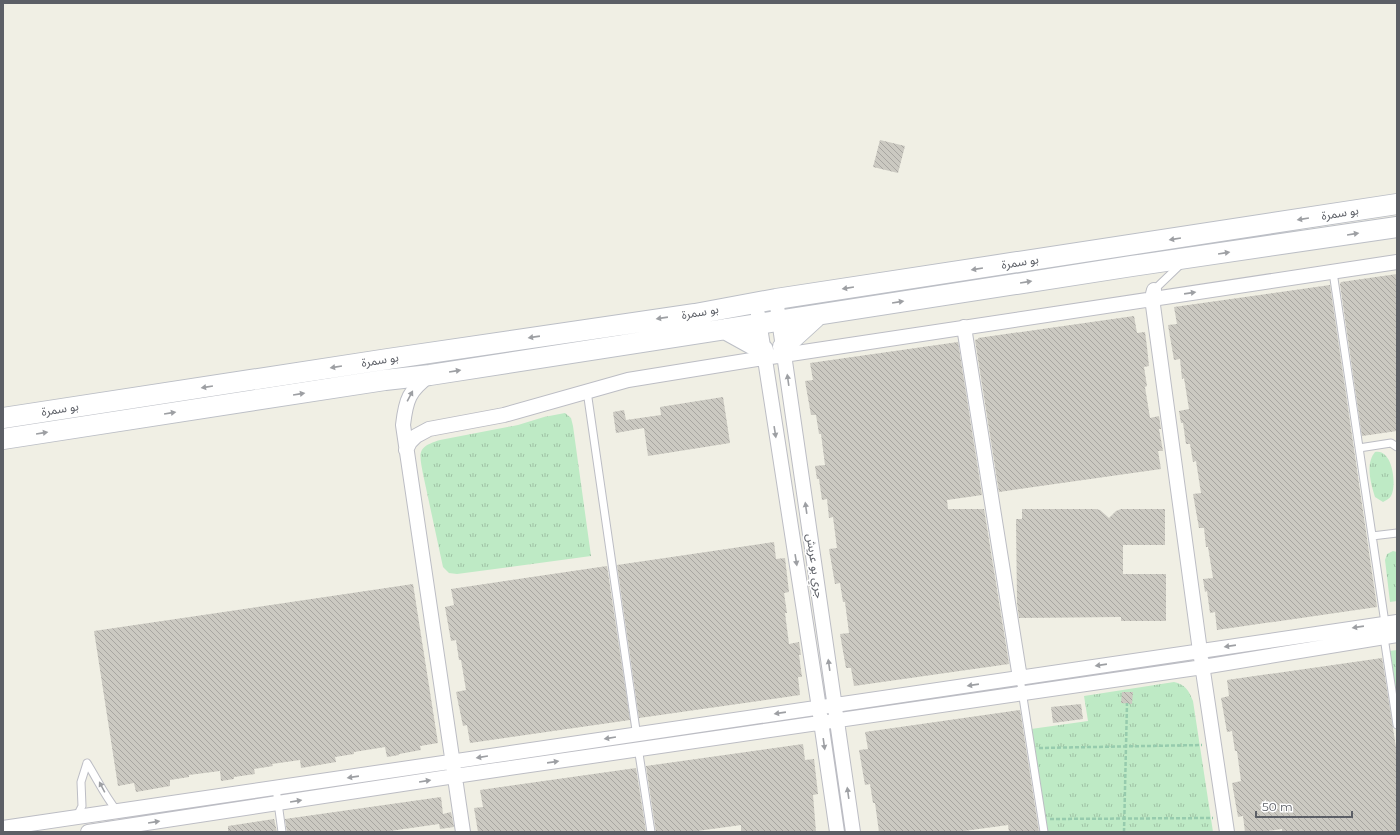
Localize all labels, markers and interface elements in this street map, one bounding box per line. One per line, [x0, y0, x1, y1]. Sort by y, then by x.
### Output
street label: بو سمرة [1320, 202, 1360, 223]
one-way arrow [1297, 216, 1309, 222]
one-way arrow [1346, 231, 1359, 237]
one-way arrow [1169, 236, 1181, 242]
one-way arrow [1218, 250, 1230, 256]
street label: بو سمرة [1000, 251, 1040, 272]
one-way arrow [971, 266, 983, 272]
one-way arrow [1020, 279, 1032, 285]
one-way arrow [842, 285, 855, 291]
one-way arrow [1184, 290, 1196, 296]
one-way arrow [892, 299, 904, 305]
street label: بو سمرة [680, 301, 720, 322]
one-way arrow [656, 315, 668, 321]
one-way arrow [527, 334, 540, 340]
street label: بو سمرة [360, 349, 400, 370]
one-way arrow [330, 364, 342, 370]
one-way arrow [449, 368, 461, 374]
one-way arrow [785, 374, 791, 386]
one-way arrow [201, 384, 213, 390]
one-way arrow [292, 390, 305, 396]
one-way arrow [407, 390, 413, 402]
street label: بو سمرة [40, 398, 80, 419]
one-way arrow [164, 410, 176, 416]
one-way arrow [772, 426, 778, 438]
one-way arrow [35, 430, 48, 436]
one-way arrow [803, 502, 809, 515]
street label: جري بو عريش [801, 533, 827, 600]
one-way arrow [793, 554, 799, 566]
one-way arrow [1352, 624, 1365, 630]
one-way arrow [1224, 643, 1236, 649]
one-way arrow [826, 659, 832, 671]
one-way arrow [1095, 663, 1107, 669]
one-way arrow [967, 682, 979, 688]
one-way arrow [774, 710, 786, 716]
one-way arrow [604, 735, 616, 741]
one-way arrow [821, 738, 827, 750]
one-way arrow [475, 754, 488, 760]
one-way arrow [547, 758, 560, 764]
one-way arrow [347, 774, 359, 780]
one-way arrow [419, 778, 431, 784]
one-way arrow [99, 781, 105, 793]
one-way arrow [845, 787, 851, 799]
scale bar [1256, 793, 1352, 819]
one-way arrow [290, 798, 303, 804]
text: 50 m [1262, 799, 1293, 814]
one-way arrow [148, 819, 160, 825]

